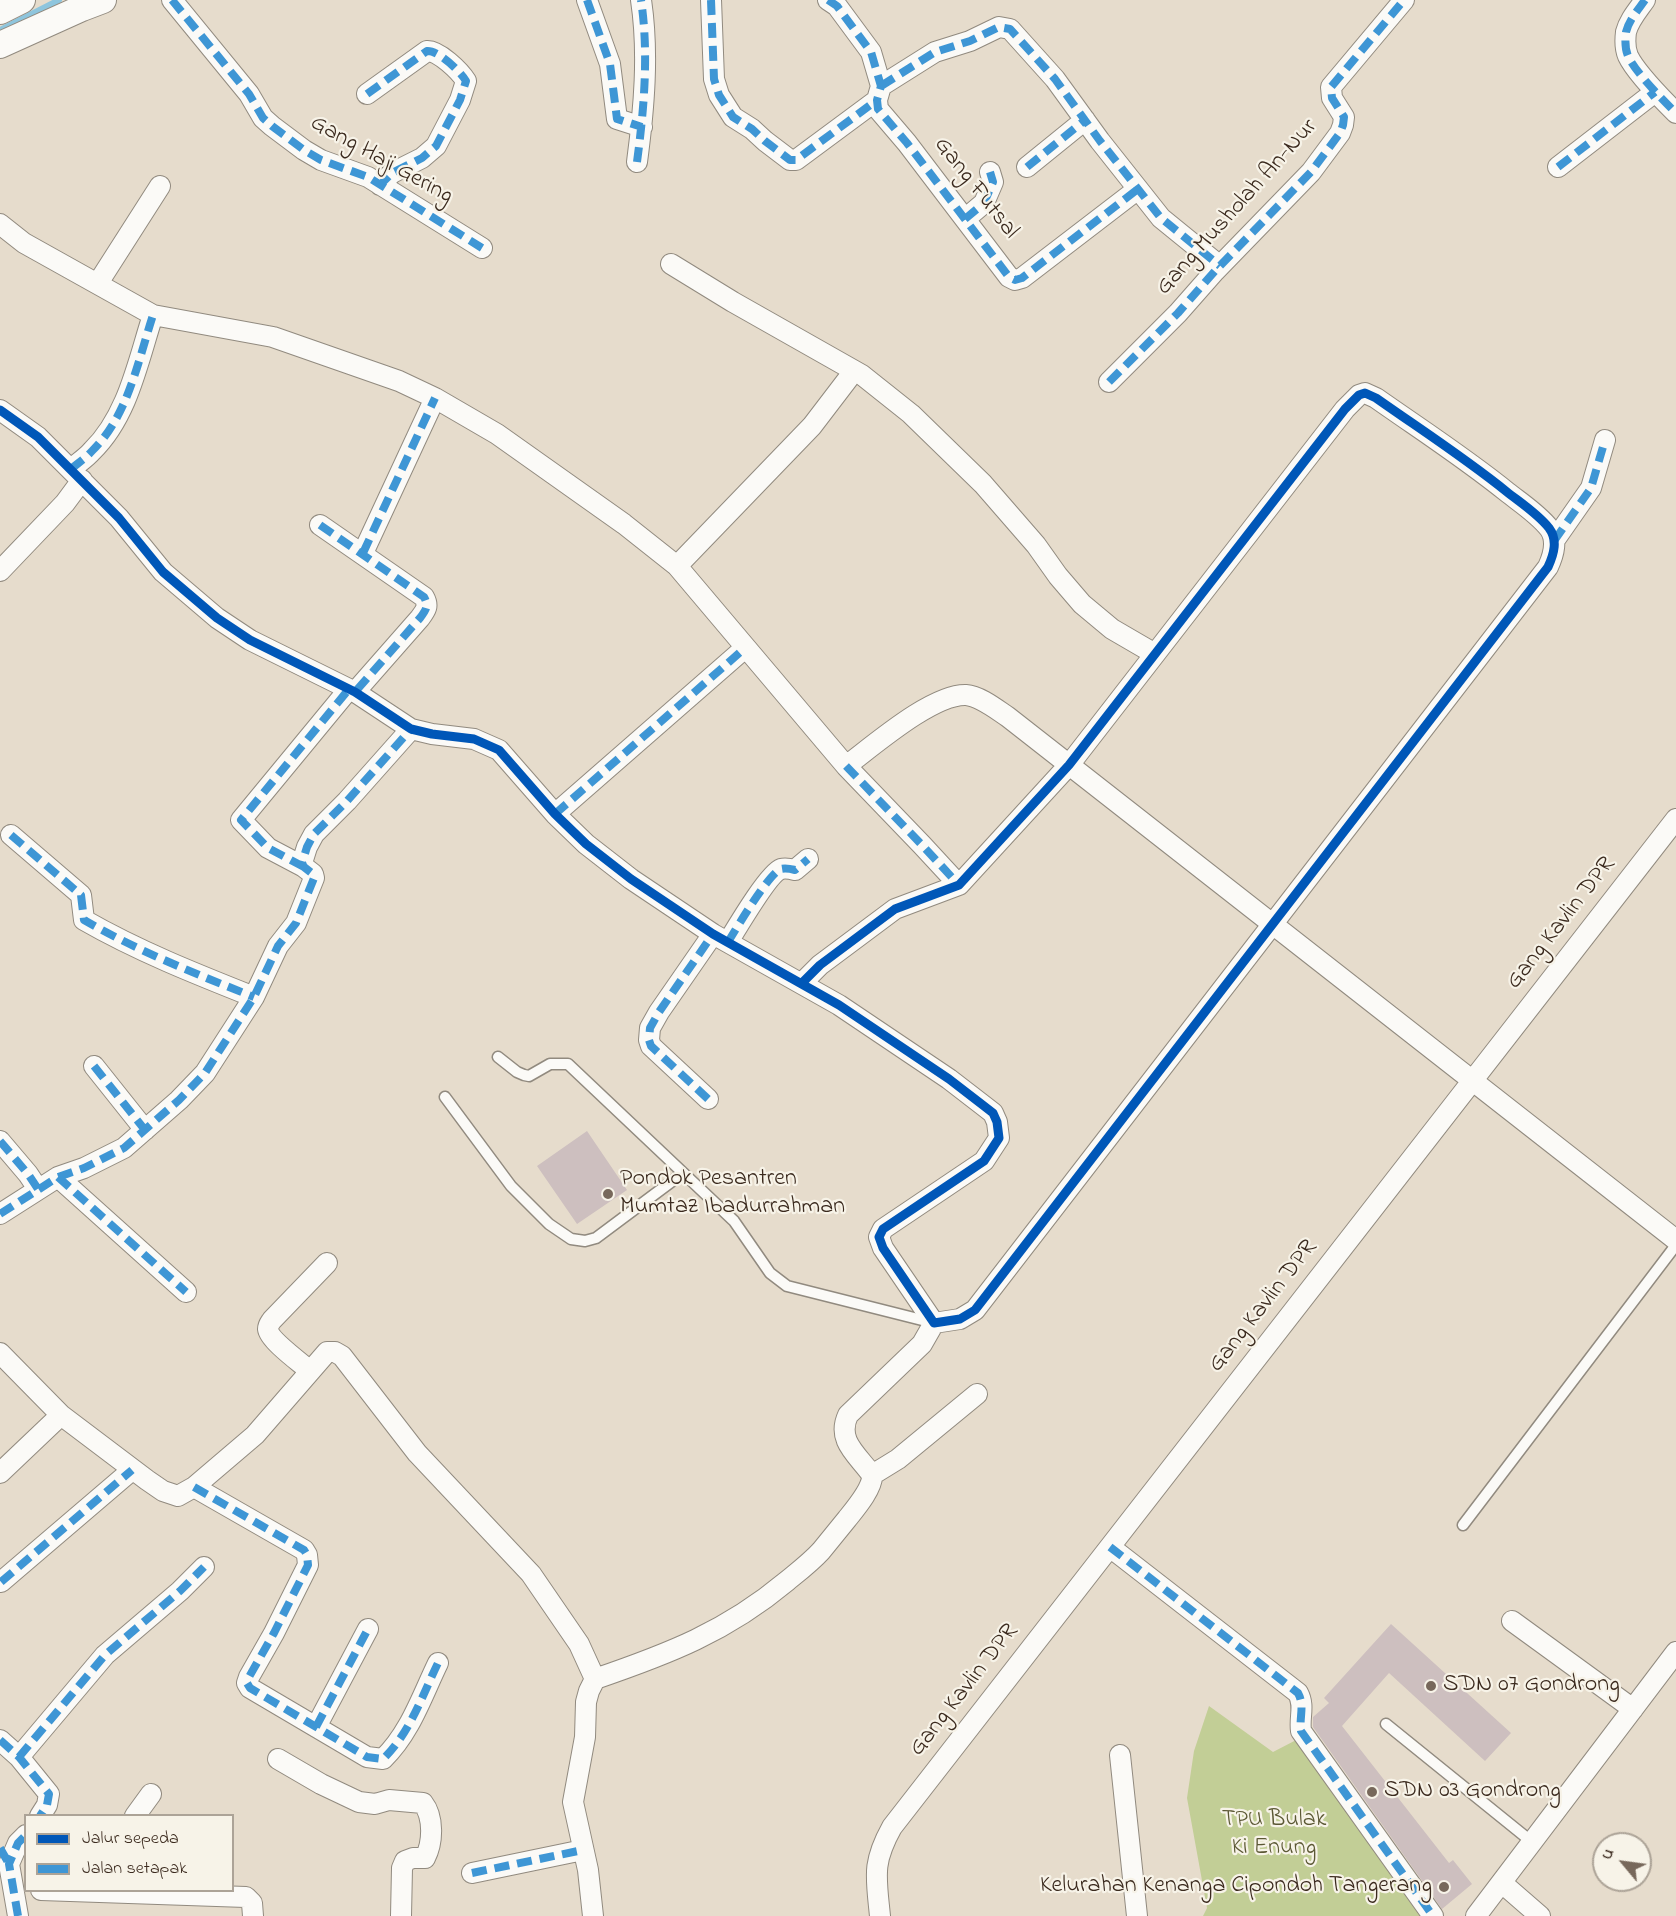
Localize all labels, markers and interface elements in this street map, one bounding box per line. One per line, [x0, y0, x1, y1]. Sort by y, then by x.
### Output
street label: Gang Haji Gering [305, 110, 457, 212]
street label: Gang Musholah An-Nur [1151, 114, 1325, 302]
street label: Gang Futsal [926, 132, 1024, 246]
street label: Gang Kavlin DPR [1501, 852, 1623, 996]
place label: Pondok Pesantren Mumtaz Ibadurrahman [620, 1166, 845, 1222]
marker: Pondok Pesantren Mumtaz Ibadurrahman [601, 1187, 615, 1201]
street label: Gang Kavlin DPR [1203, 1235, 1325, 1379]
street label: Gang Kavlin DPR [904, 1619, 1026, 1763]
place label: SDN 07 Gondrong [1443, 1672, 1620, 1700]
marker: SDN 07 Gondrong [1424, 1679, 1438, 1693]
place label: SDN 03 Gondrong [1384, 1778, 1561, 1806]
marker: SDN 03 Gondrong [1365, 1785, 1379, 1799]
park label: TPU Bulak Ki Enung [1222, 1807, 1326, 1863]
legend [24, 1814, 234, 1892]
text: Jalur sepeda [82, 1826, 179, 1852]
north arrow [1592, 1832, 1652, 1892]
text: U [1595, 1844, 1621, 1864]
text: Jalan setapak [82, 1856, 187, 1882]
place label: Kelurahan Kenanga Cipondoh Tangerang [1040, 1873, 1432, 1901]
marker: Kelurahan Kenanga Cipondoh Tangerang [1437, 1880, 1451, 1894]

